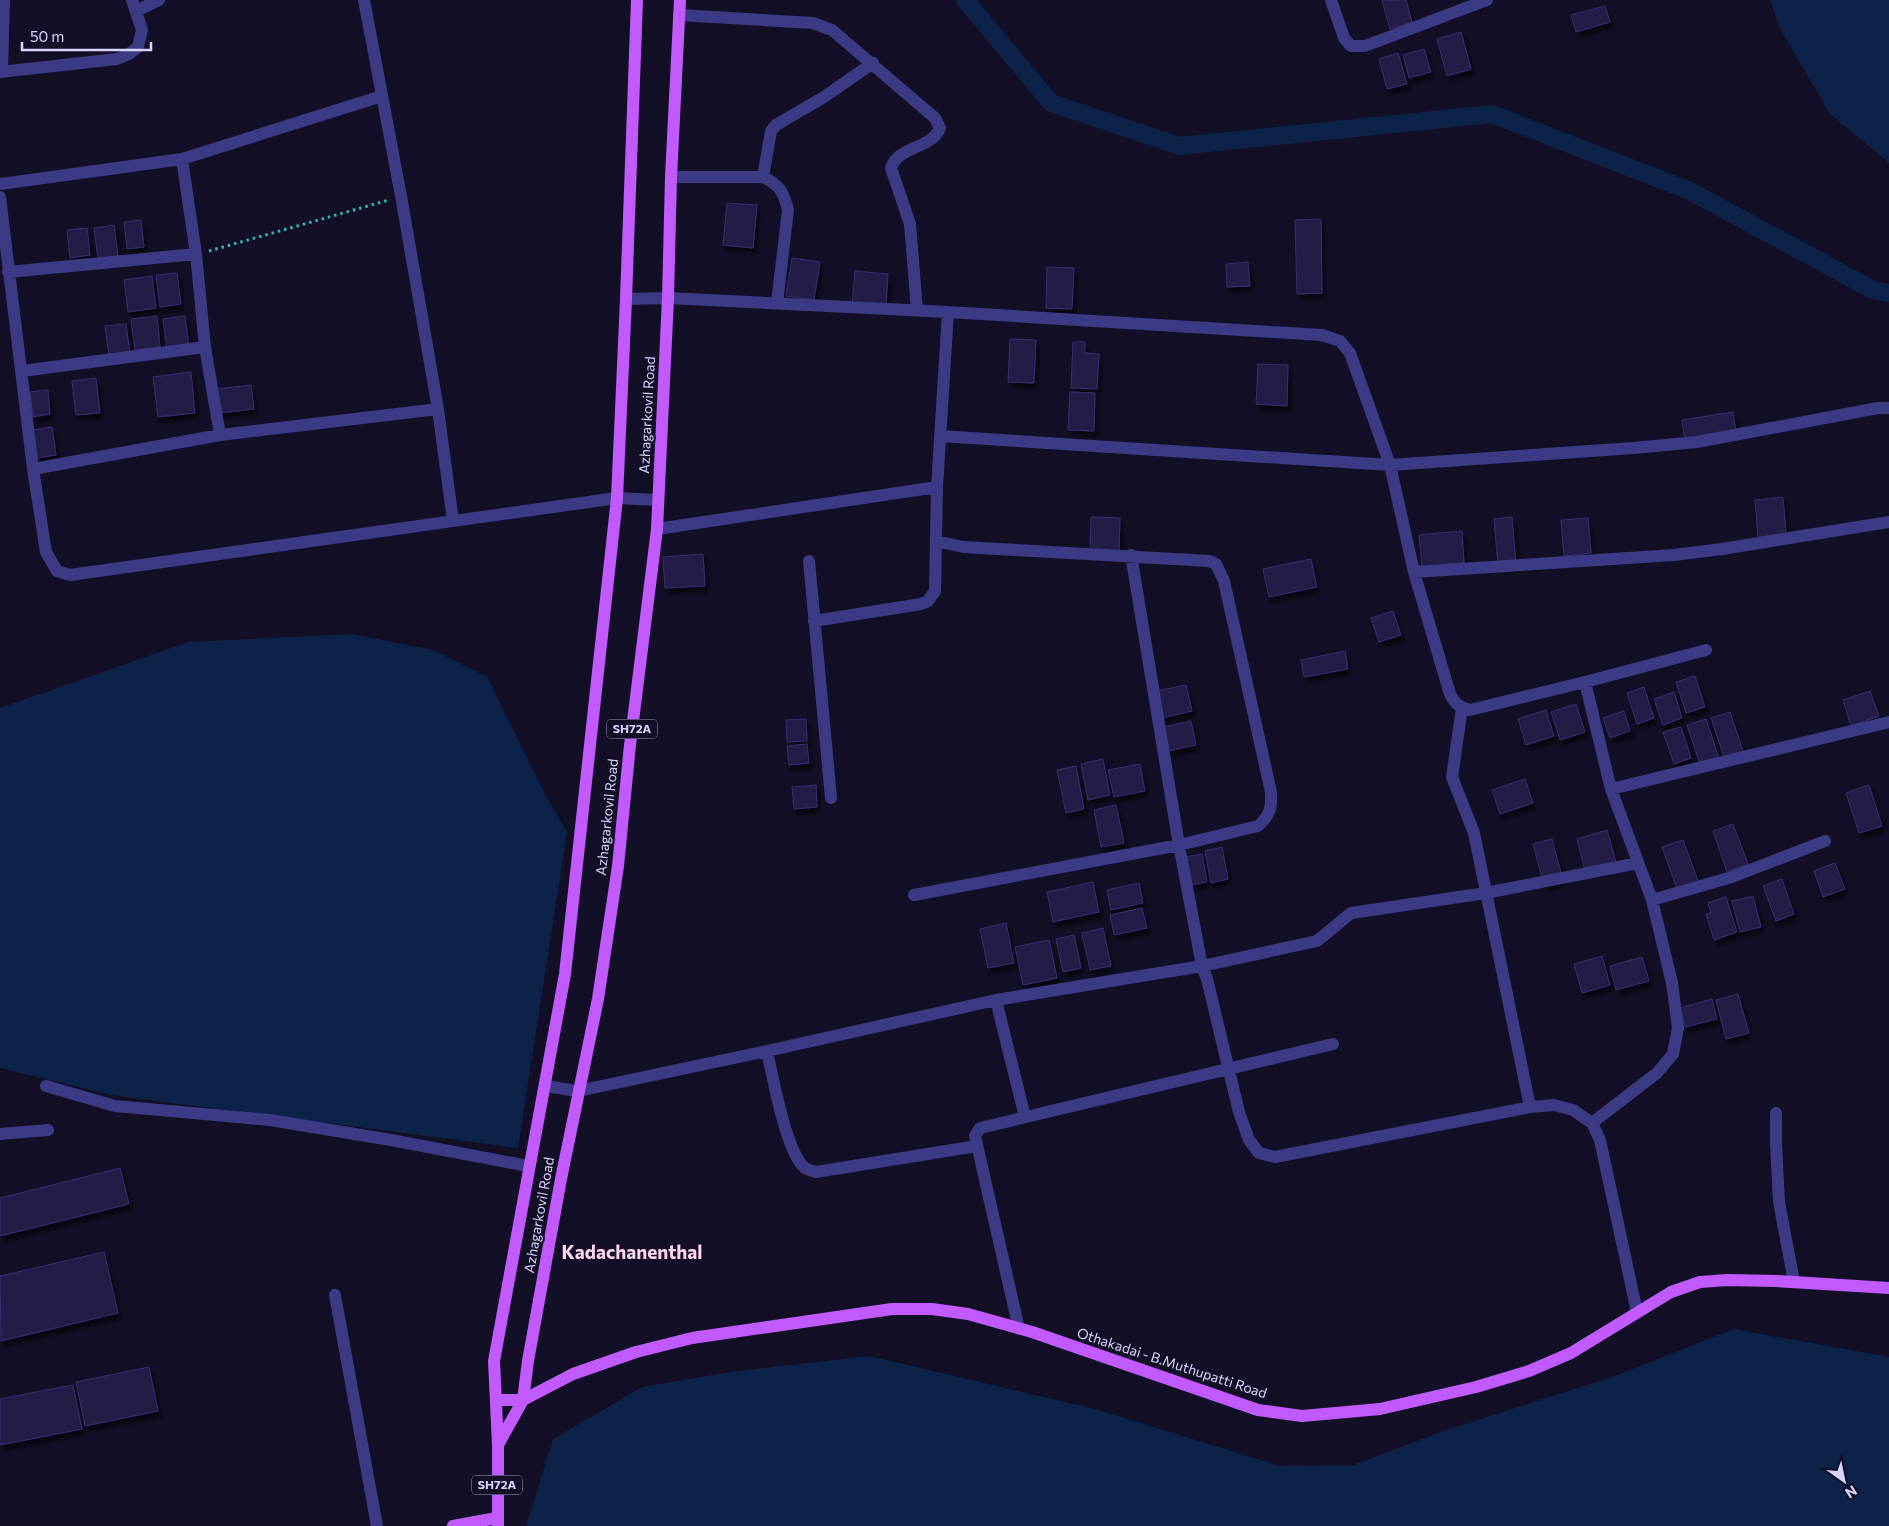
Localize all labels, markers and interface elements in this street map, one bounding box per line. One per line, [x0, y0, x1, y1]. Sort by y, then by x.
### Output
scale bar [22, 20, 151, 52]
text: 50 m [30, 27, 64, 45]
street label: Azhagarkovil Road [635, 356, 658, 474]
road number: SH72A [607, 720, 657, 739]
street label: Azhagarkovil Road [592, 758, 621, 876]
street label: Azhagarkovil Road [520, 1156, 557, 1274]
district label: Kadachanenthal [562, 1240, 702, 1263]
street label: Othakadai - B.Muthupatti Road [1075, 1324, 1269, 1401]
north arrow [1819, 1456, 1869, 1506]
road number: SH72A [472, 1476, 522, 1494]
text: N [1842, 1482, 1860, 1502]

